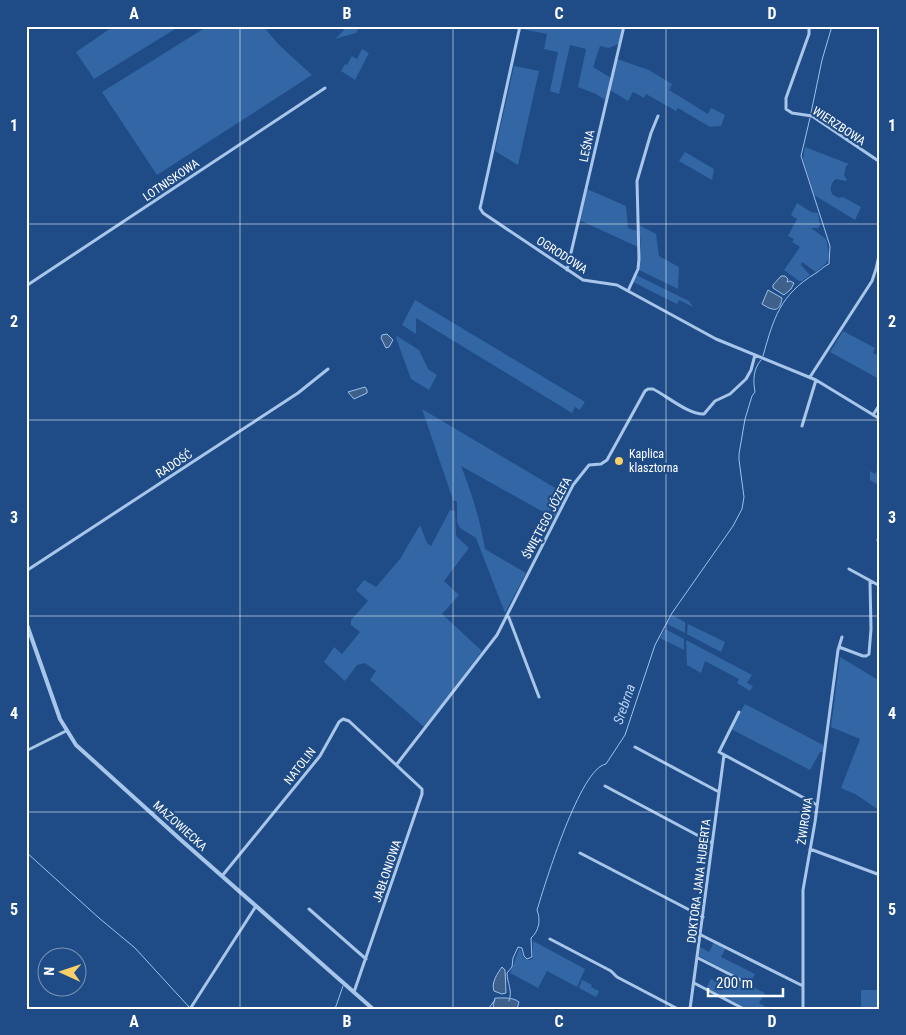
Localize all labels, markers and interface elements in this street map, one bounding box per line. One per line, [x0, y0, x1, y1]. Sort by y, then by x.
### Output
text: A [129, 4, 139, 23]
text: B [343, 4, 352, 23]
text: C [554, 4, 564, 23]
text: D [767, 4, 777, 23]
street label: WIERZBOWA [810, 104, 868, 148]
text: 1 [10, 116, 18, 135]
text: 1 [888, 116, 896, 135]
street label: LEŚNA [576, 128, 597, 163]
street label: LOTNISKOWA [140, 156, 202, 204]
street label: OGRODOWA [534, 233, 590, 277]
text: 2 [10, 312, 18, 331]
text: 2 [888, 312, 896, 331]
street label: RADOŚĆ [153, 446, 195, 481]
place label: Kaplica klasztorna [629, 447, 679, 475]
marker: Kaplica klasztorna [613, 455, 625, 467]
street label: ŚWIĘTEGO JÓZEFA [519, 474, 574, 561]
text: 3 [10, 508, 18, 527]
text: 3 [888, 508, 896, 527]
water label: Srebrna [610, 682, 638, 726]
text: 4 [10, 704, 18, 723]
text: 4 [888, 704, 896, 723]
street label: NATOLIN [281, 745, 319, 787]
street label: ŻWIROWA [793, 796, 816, 846]
street label: MAZOWIECKA [150, 798, 210, 854]
street label: DOKTORA JANA HUBERTA [684, 818, 714, 944]
street label: JABŁONIOWA [370, 838, 404, 904]
text: 5 [10, 900, 18, 919]
text: 5 [888, 900, 896, 919]
north arrow [38, 948, 88, 998]
scale bar [708, 965, 784, 997]
text: N [41, 967, 57, 976]
text: 200 m [716, 974, 753, 992]
text: A [129, 1012, 139, 1031]
text: B [343, 1012, 352, 1031]
text: C [554, 1012, 564, 1031]
text: D [767, 1012, 777, 1031]

